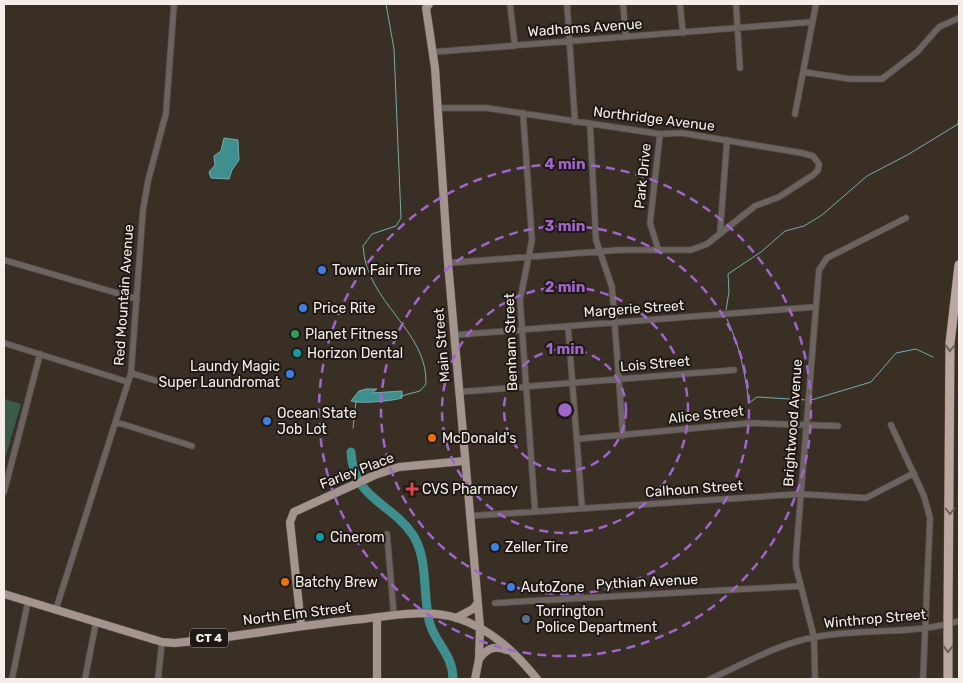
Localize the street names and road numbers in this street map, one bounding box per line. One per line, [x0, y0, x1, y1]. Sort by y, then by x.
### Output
street label: Wadhams Avenue [527, 16, 643, 40]
street label: Northridge Avenue [592, 103, 716, 135]
street label: Park Drive [631, 142, 655, 210]
street label: Red Mountain Avenue [111, 224, 137, 366]
street label: Benham Street [501, 292, 521, 391]
street label: Margerie Street [583, 297, 685, 321]
street label: Main Street [430, 307, 454, 383]
street label: Lois Street [619, 352, 691, 376]
street label: Brightwood Avenue [780, 358, 806, 487]
street label: Alice Street [667, 403, 745, 427]
street label: Farley Place [317, 449, 397, 493]
street label: Calhoun Street [645, 477, 744, 501]
street label: Pythian Avenue [595, 571, 699, 593]
street label: North Elm Street [242, 599, 353, 629]
street label: Winthrop Street [823, 606, 927, 632]
road number: CT 4 [190, 628, 228, 648]

